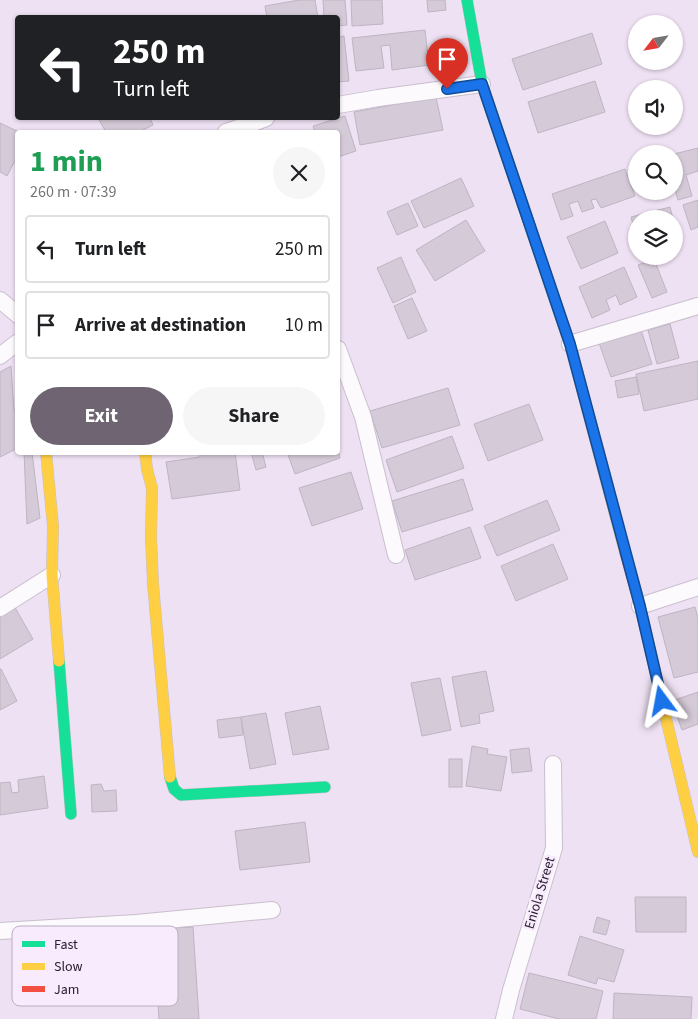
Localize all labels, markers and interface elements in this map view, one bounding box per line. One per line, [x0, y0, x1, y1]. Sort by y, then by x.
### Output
north arrow [628, 15, 682, 70]
map controls [628, 15, 683, 265]
text: 250 m [113, 27, 205, 77]
icon: left [30, 35, 95, 100]
pin [426, 38, 468, 89]
icon: arrive [433, 45, 461, 73]
text: Turn left [113, 73, 189, 105]
button: sound [628, 80, 683, 135]
text: 1 min [30, 140, 103, 183]
button: search [628, 145, 683, 200]
button: close [273, 147, 325, 199]
text: 260 m · 07:39 [30, 181, 117, 203]
button: layers [628, 210, 683, 265]
icon: left [32, 235, 60, 263]
text: Turn left [75, 236, 146, 263]
text: 250 m [275, 236, 323, 263]
icon: arrive [32, 311, 60, 339]
text: Arrive at destination [75, 312, 246, 339]
text: 10 m [285, 312, 323, 339]
button: Exit [30, 387, 173, 445]
button: Share [183, 387, 325, 445]
position arrow [635, 674, 687, 726]
street label: Eniola Street [520, 854, 561, 932]
legend [12, 926, 178, 1006]
text: Fast [54, 935, 78, 955]
text: Slow [54, 957, 83, 977]
text: Jam [54, 980, 79, 1000]

